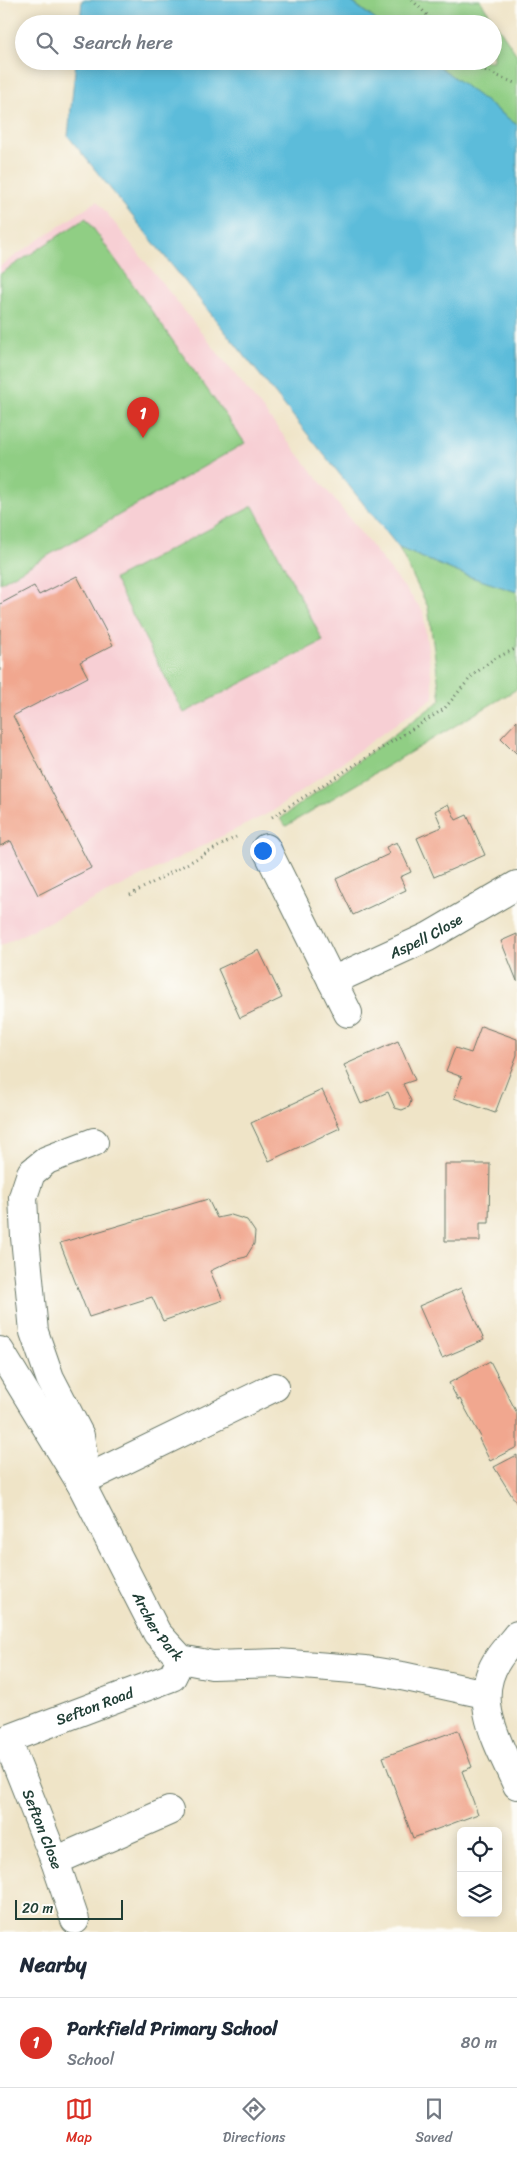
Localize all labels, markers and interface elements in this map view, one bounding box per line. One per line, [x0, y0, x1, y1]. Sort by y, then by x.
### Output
search box [15, 15, 502, 70]
text: Search here [73, 26, 173, 59]
icon: search [33, 29, 61, 57]
pin: 1 [127, 397, 159, 438]
your location [250, 838, 276, 864]
street label: Aspell Close [384, 907, 468, 966]
street label: Archer Park [125, 1586, 190, 1668]
street label: Sefton Road [52, 1679, 138, 1733]
street label: Sefton Close [15, 1785, 70, 1873]
map controls [457, 1827, 502, 1917]
button: locate [457, 1827, 502, 1872]
button: layers [457, 1872, 502, 1917]
text: 20 m [22, 1896, 53, 1921]
scale bar [15, 1897, 122, 1920]
text: Nearby [20, 1946, 86, 1984]
text: Parkfield Primary School [67, 2012, 278, 2045]
text: 1 [33, 2028, 39, 2057]
text: 80 m [461, 2028, 497, 2057]
text: School [67, 2045, 114, 2074]
tab: Map [65, 2095, 93, 2150]
tab: Directions [223, 2095, 285, 2150]
tab: Saved [415, 2095, 452, 2150]

